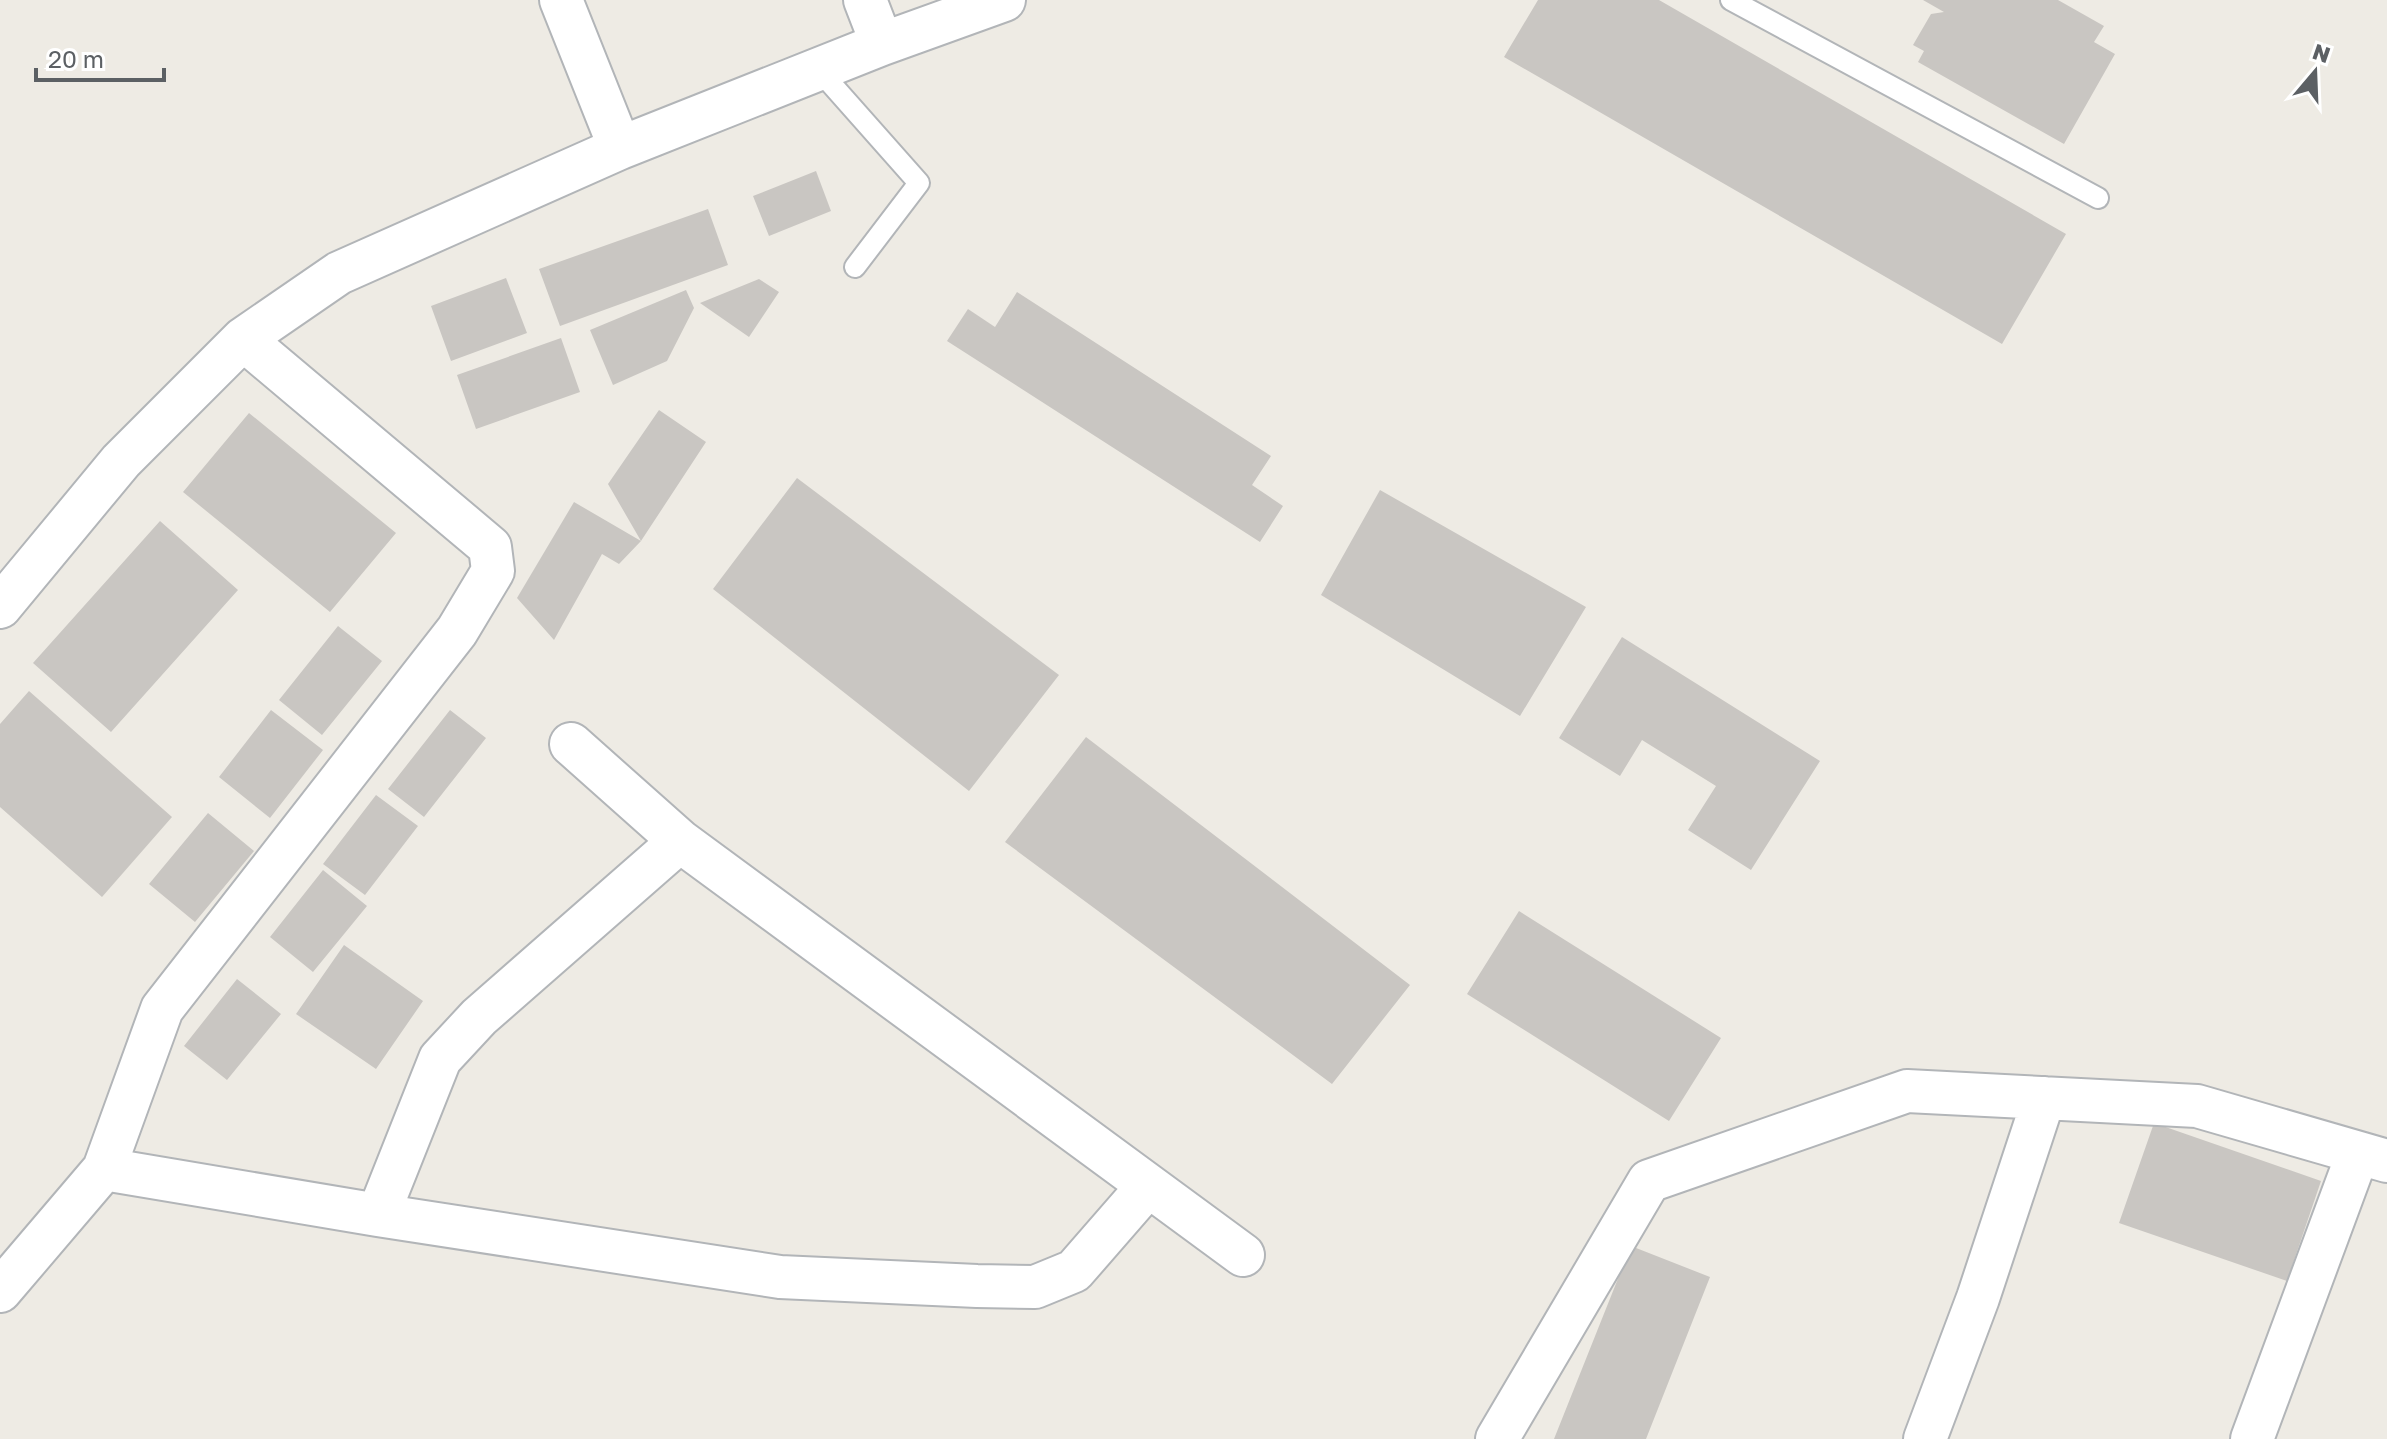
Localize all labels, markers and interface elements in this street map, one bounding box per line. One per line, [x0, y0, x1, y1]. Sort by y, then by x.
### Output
scale bar [36, 32, 164, 82]
north arrow [2275, 32, 2355, 112]
text: N [2309, 37, 2334, 68]
text: 20 m [48, 44, 104, 73]

